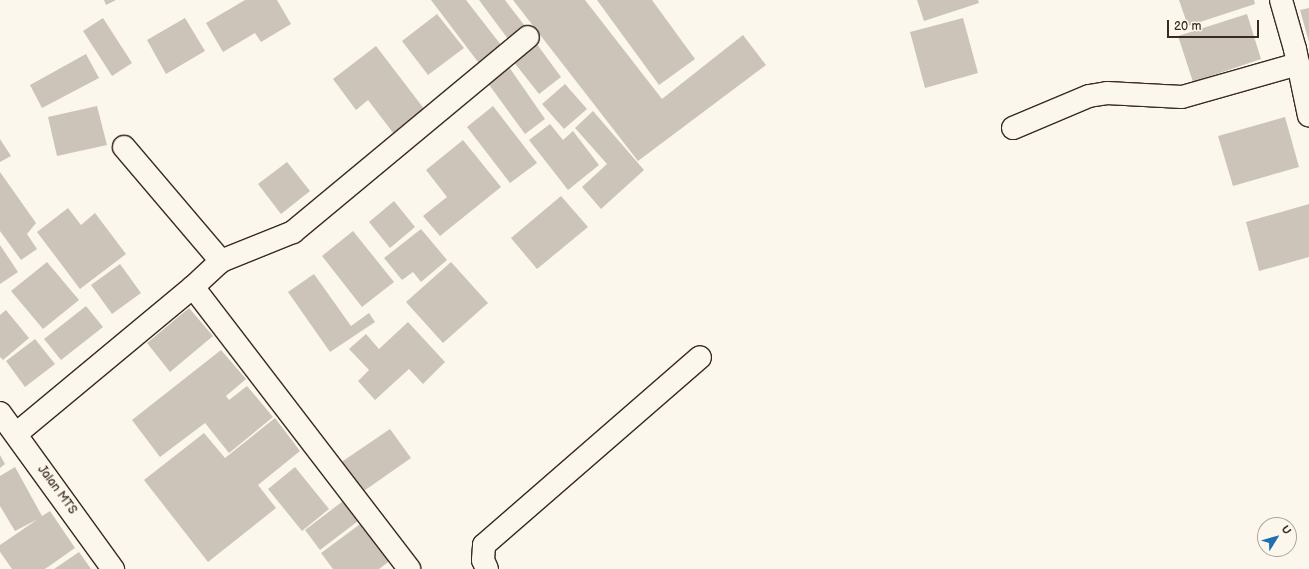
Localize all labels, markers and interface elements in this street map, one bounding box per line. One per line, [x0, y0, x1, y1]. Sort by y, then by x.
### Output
scale bar [1169, 12, 1261, 38]
text: 20 m [1174, 19, 1201, 34]
street label: Jalan MTS [34, 463, 80, 517]
north arrow [1257, 517, 1297, 557]
text: U [1279, 523, 1294, 537]

